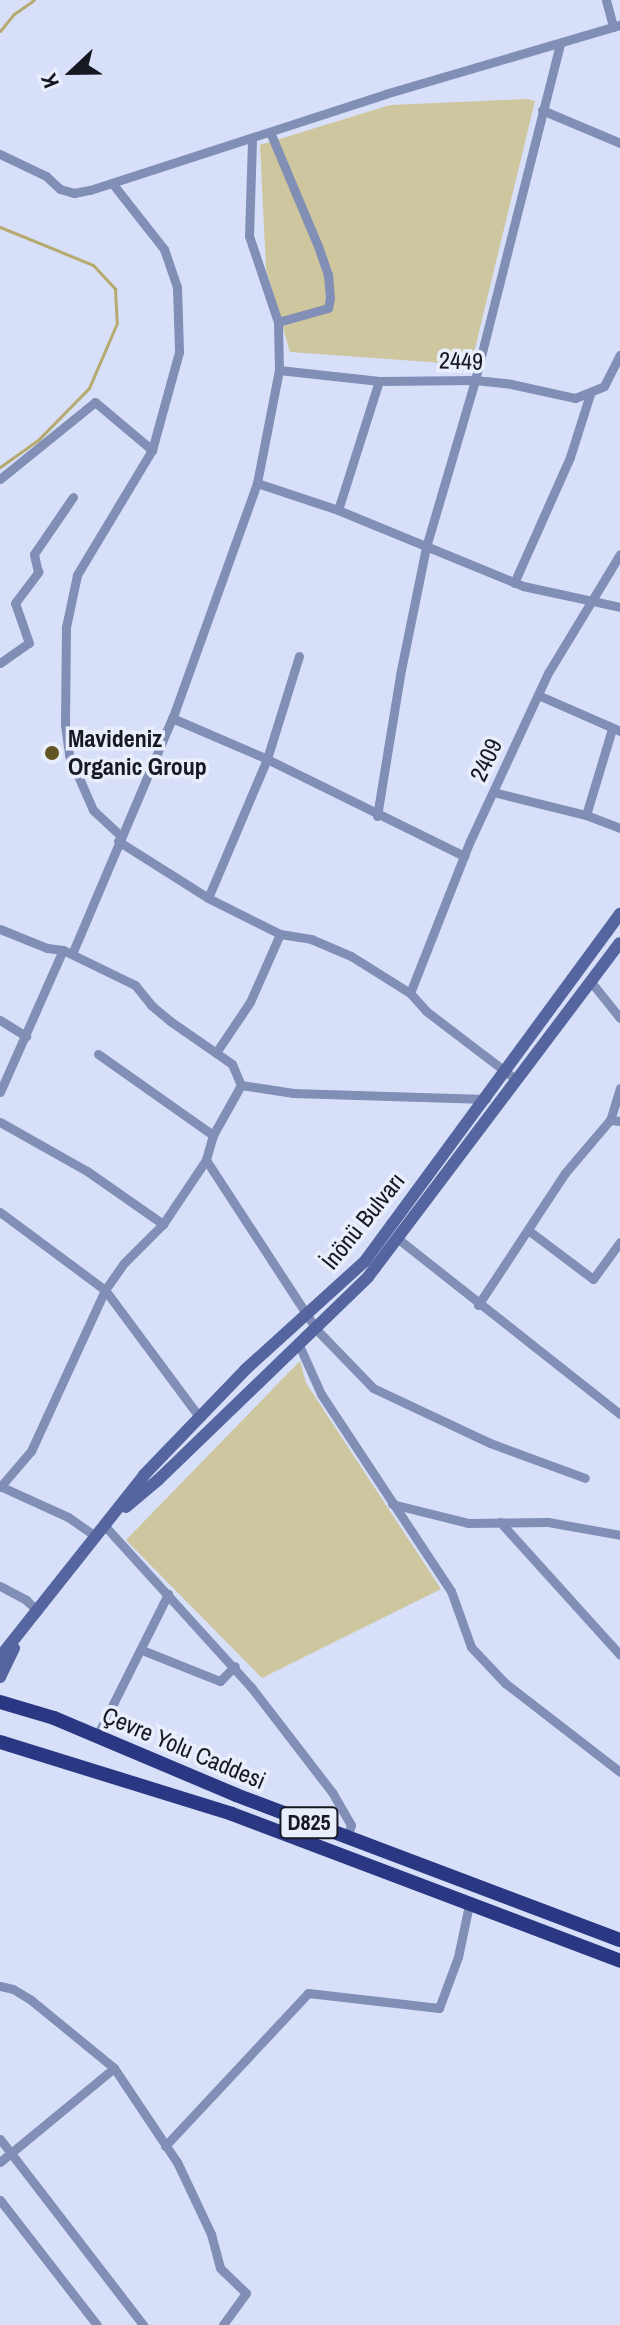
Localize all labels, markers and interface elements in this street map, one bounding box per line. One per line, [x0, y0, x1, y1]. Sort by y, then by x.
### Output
north arrow [32, 32, 112, 112]
text: K [33, 69, 66, 93]
street label: 2449 [439, 346, 483, 376]
place label: Mavideniz Organic Group [68, 725, 207, 781]
street label: 2409 [464, 734, 508, 786]
marker: Mavideniz Organic Group [43, 744, 61, 762]
street label: İnönü Bulvarı [315, 1167, 411, 1275]
street label: Çevre Yolu Caddesi [98, 1701, 270, 1795]
road number: D825 [279, 1805, 339, 1841]

